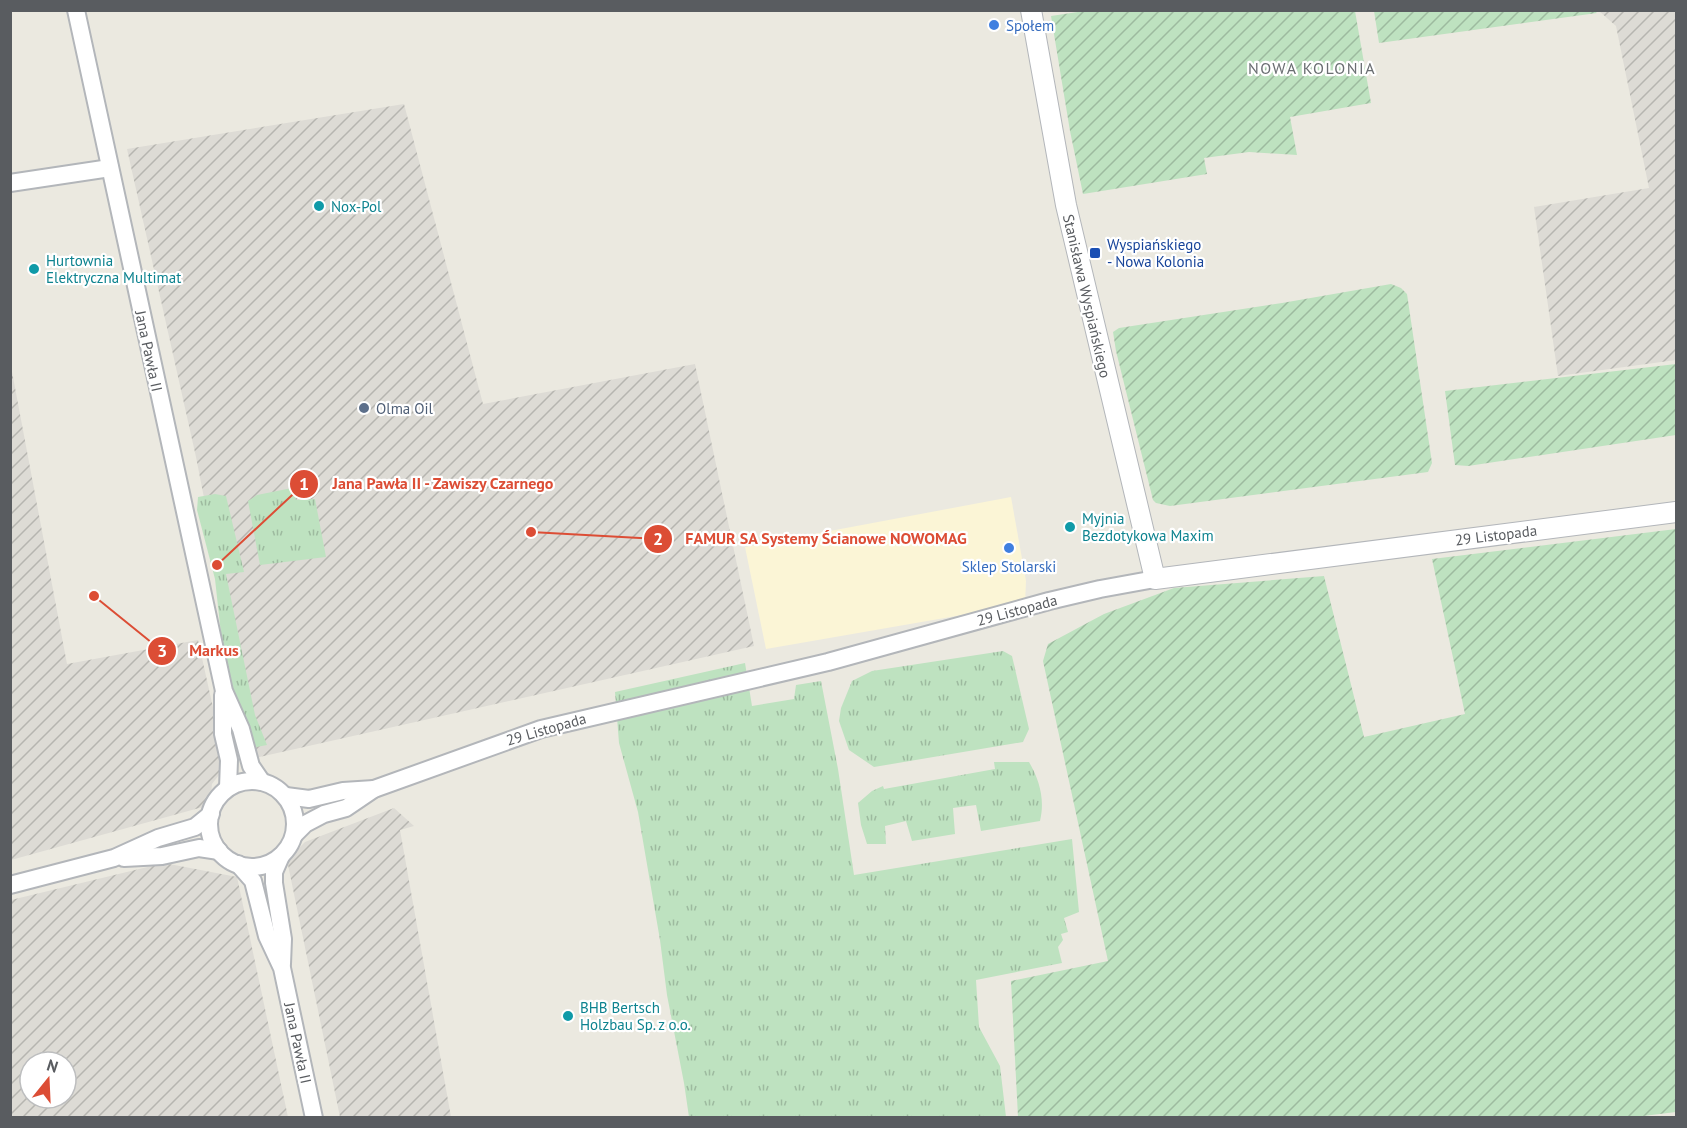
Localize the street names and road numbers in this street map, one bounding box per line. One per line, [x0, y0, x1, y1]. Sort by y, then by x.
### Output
street label: Stanisława Wyspiańskiego [1059, 212, 1115, 380]
street label: Jana Pawła II [131, 308, 167, 393]
street label: 29 Listopada [1454, 521, 1538, 549]
street label: 29 Listopada [975, 590, 1059, 630]
street label: 29 Listopada [504, 709, 588, 749]
street label: Jana Pawła II [280, 1000, 316, 1085]

